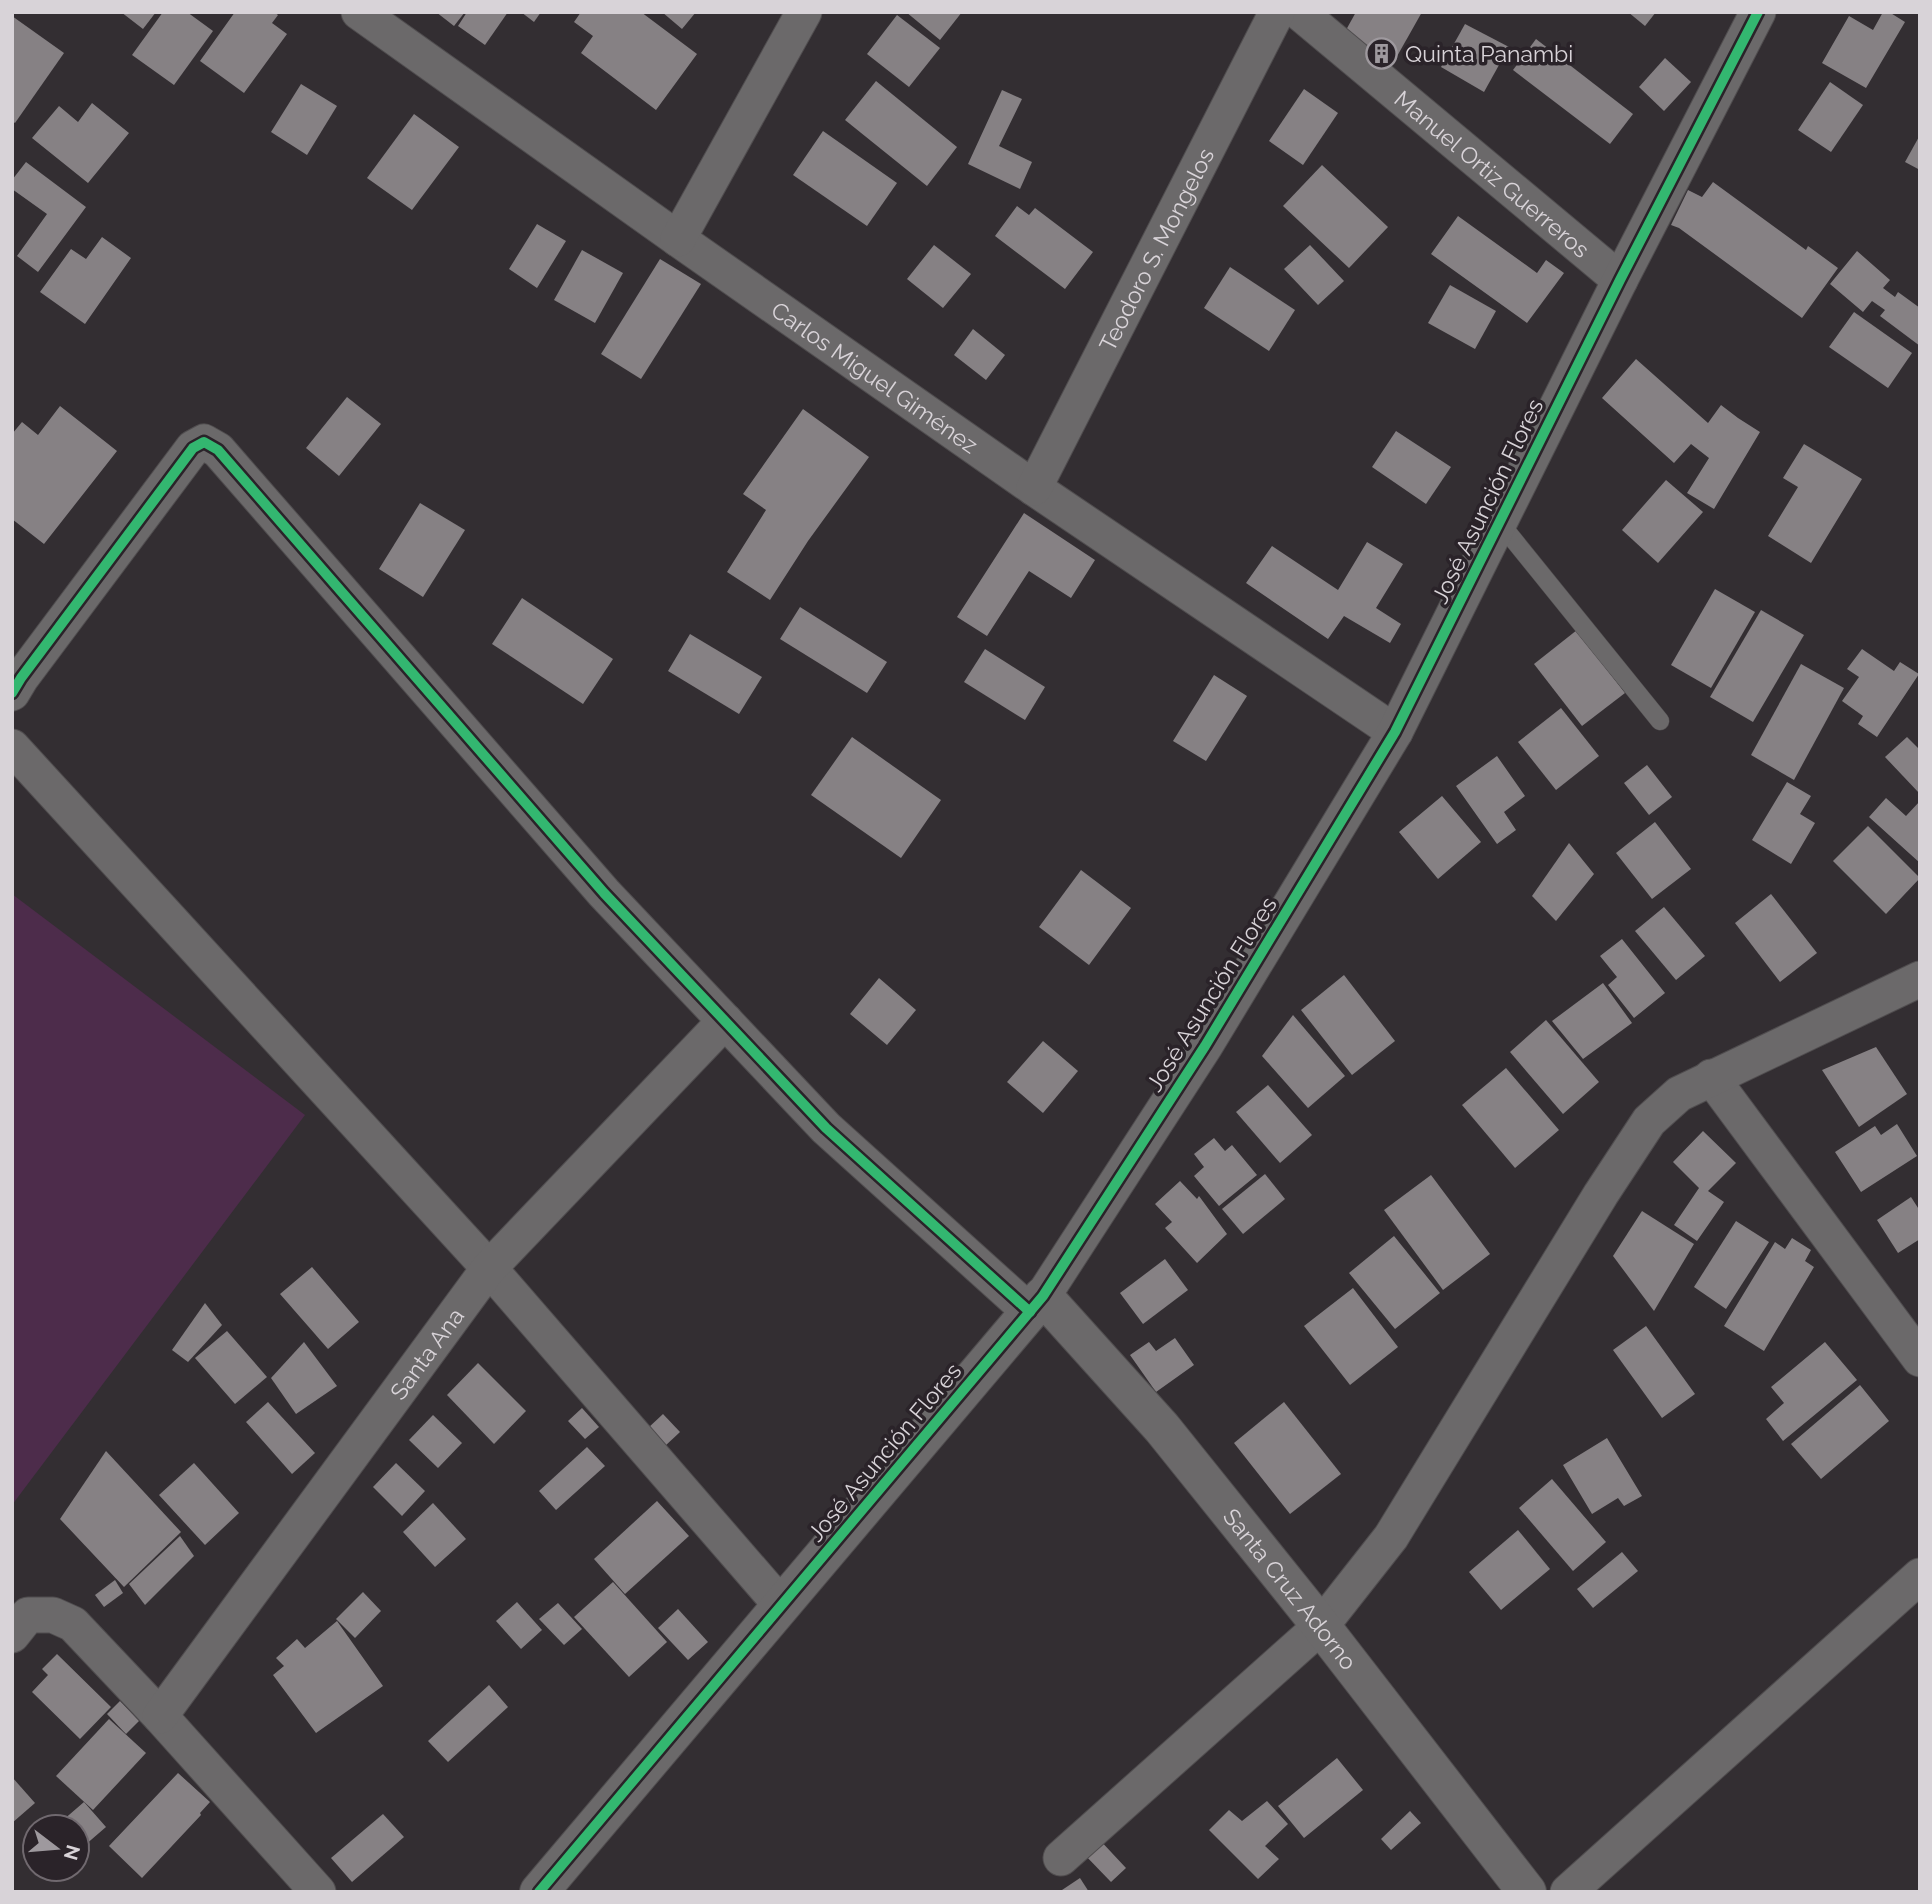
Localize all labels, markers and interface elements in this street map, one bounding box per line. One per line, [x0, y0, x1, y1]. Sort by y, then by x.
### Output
building icon: Quinta Panambi [1365, 36, 1399, 70]
place label: Quinta Panambi [1405, 40, 1573, 67]
street label: Manuel Ortiz Guerreros [1390, 85, 1595, 262]
street label: Teodoro S. Mongelos [1093, 143, 1219, 355]
street label: Carlos Miguel Giménez [767, 295, 983, 458]
street label: José Asunción Flores [1426, 394, 1548, 608]
street label: José Asunción Flores [1140, 892, 1282, 1096]
street label: Santa Ana [384, 1302, 469, 1404]
street label: José Asunción Flores [802, 1357, 966, 1547]
street label: Santa Cruz Adorno [1218, 1503, 1363, 1675]
north arrow [21, 1813, 91, 1883]
text: N [60, 1843, 85, 1863]

